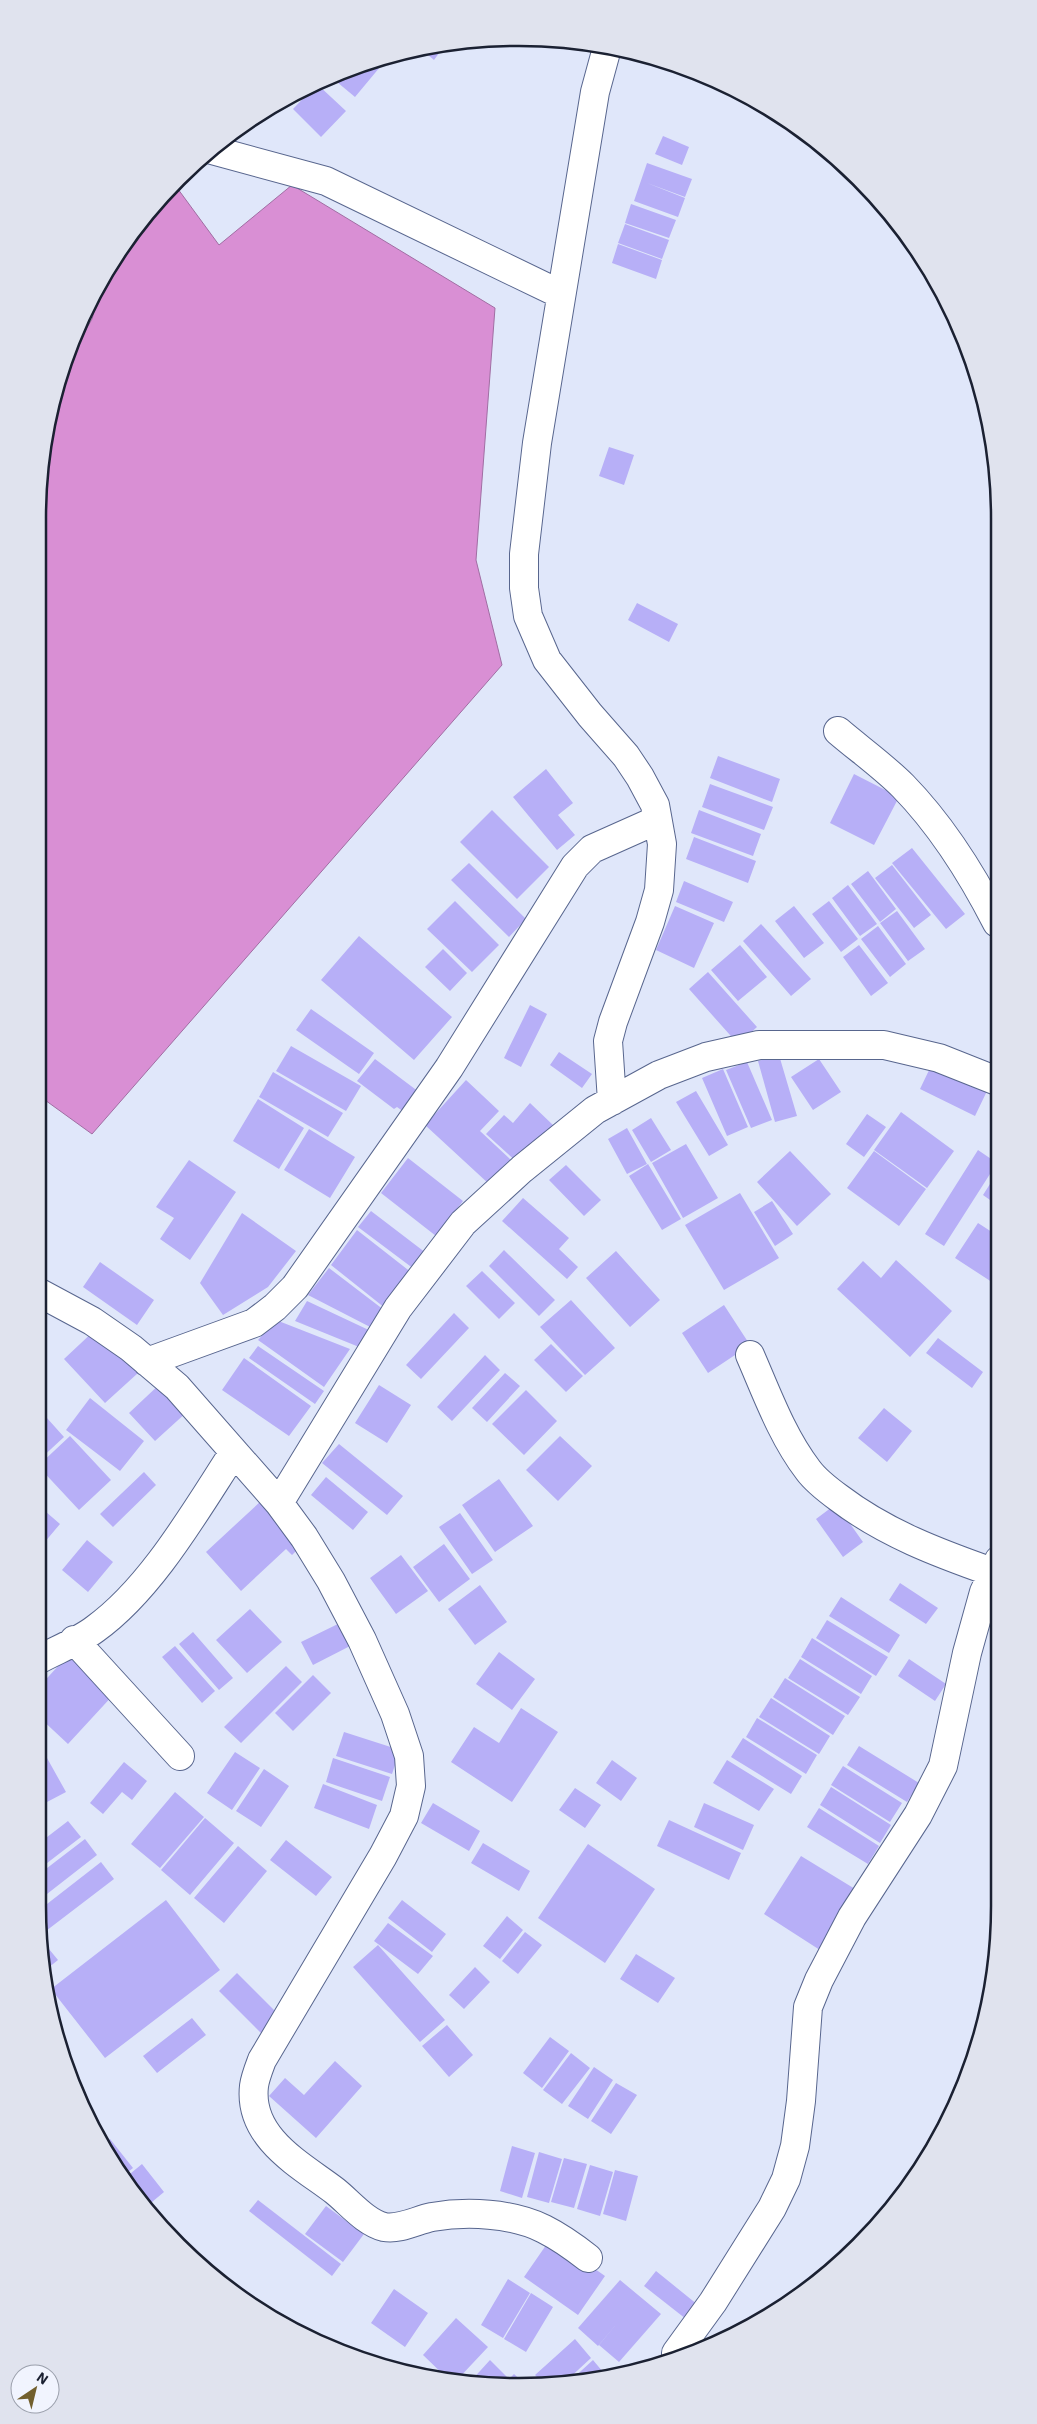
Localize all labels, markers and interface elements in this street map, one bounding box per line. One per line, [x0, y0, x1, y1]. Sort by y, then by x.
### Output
north arrow [10, 2364, 60, 2414]
text: N [33, 2368, 52, 2389]

